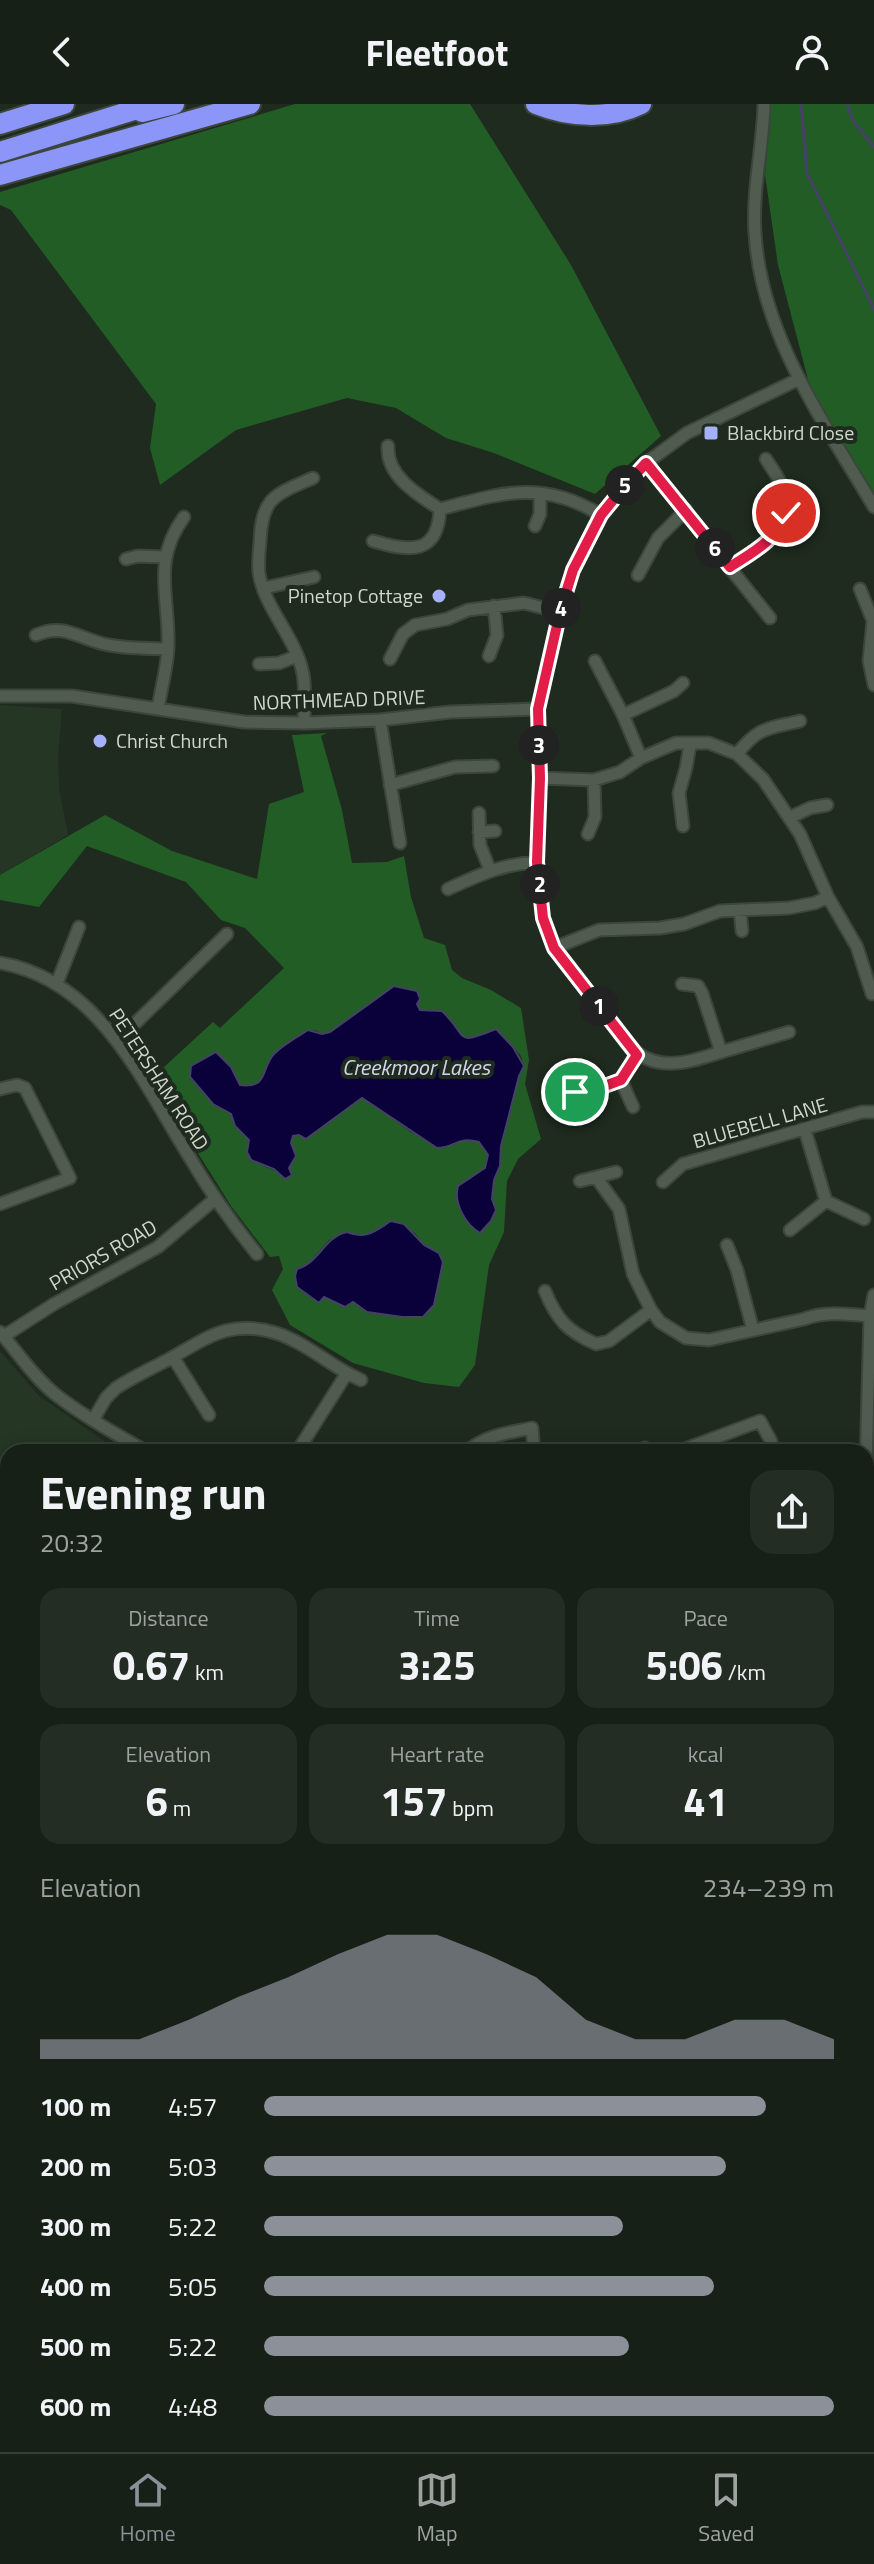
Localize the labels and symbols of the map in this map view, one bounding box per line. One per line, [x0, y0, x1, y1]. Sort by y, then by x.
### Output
place label: Blackbird Close [727, 417, 854, 448]
marker: Blackbird Close [702, 424, 720, 442]
pin: 5 [605, 465, 645, 505]
pin [752, 479, 820, 547]
pin: 6 [695, 528, 735, 568]
place label: Pinetop Cottage [288, 580, 423, 611]
marker: Pinetop Cottage [430, 587, 448, 605]
pin: 4 [541, 588, 581, 628]
street label: NORTHMEAD DRIVE [252, 681, 426, 718]
place label: Christ Church [116, 725, 228, 756]
pin: 3 [519, 725, 559, 765]
marker: Christ Church [91, 732, 109, 750]
pin: 2 [520, 864, 560, 904]
pin: 1 [579, 986, 619, 1026]
street label: PETERSHAM ROAD [102, 1001, 217, 1156]
water label: Creekmoor Lakes [342, 1050, 491, 1084]
pin [541, 1058, 609, 1126]
street label: BLUEBELL LANE [689, 1089, 831, 1157]
street label: PRIORS ROAD [43, 1211, 162, 1298]

